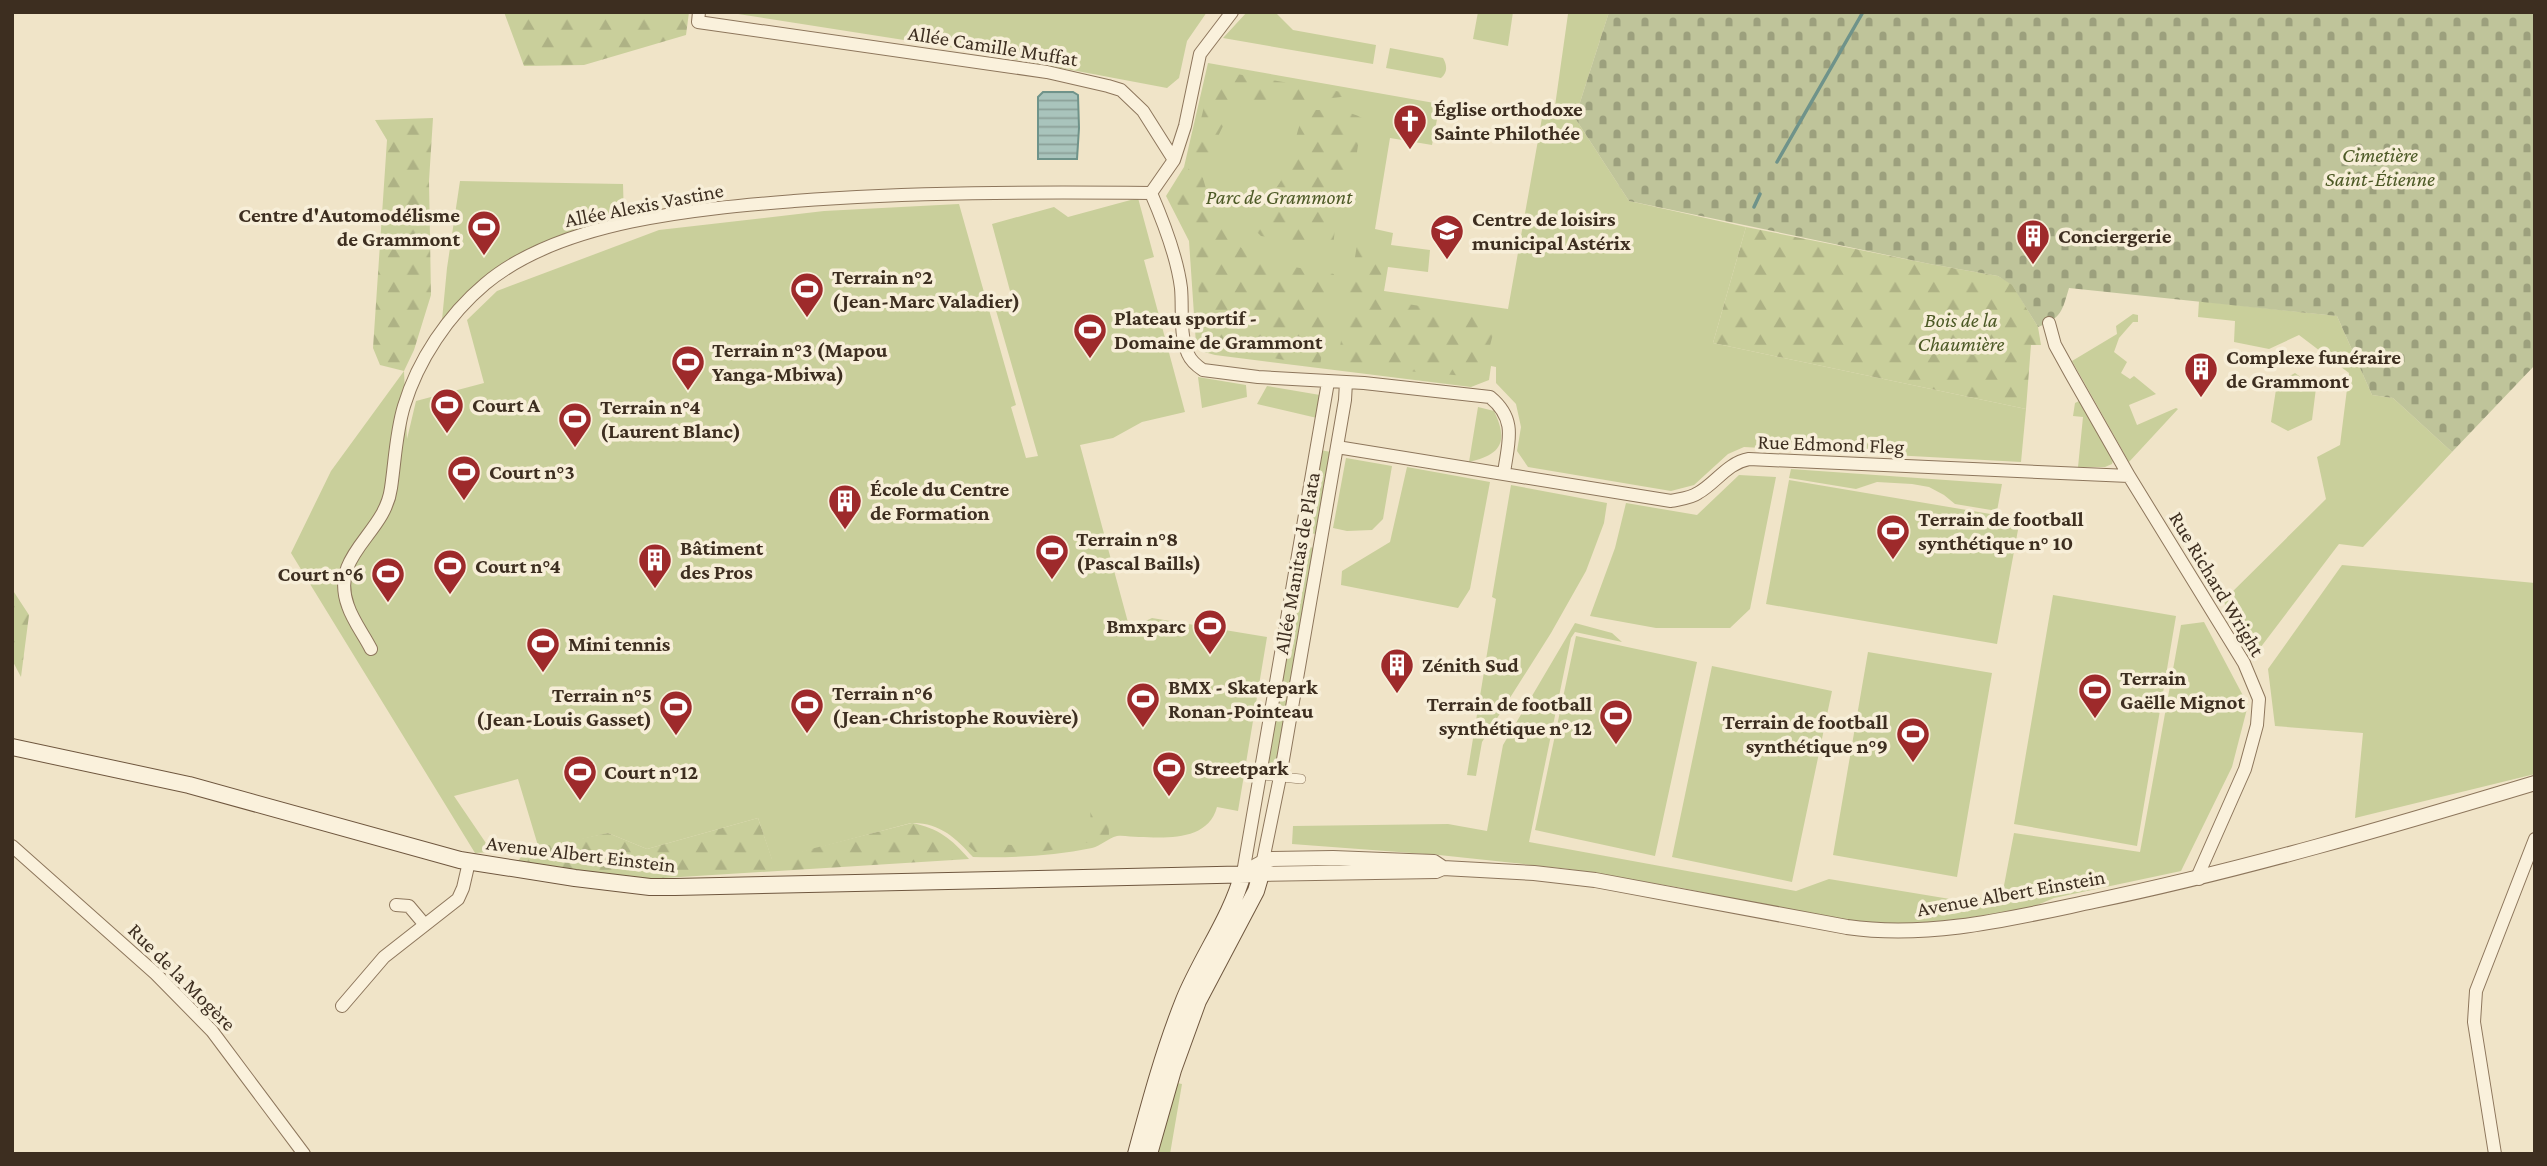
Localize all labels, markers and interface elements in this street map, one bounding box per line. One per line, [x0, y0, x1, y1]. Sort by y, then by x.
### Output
street label: Allée Camille Muffat [906, 21, 1081, 71]
place label: Église orthodoxe Sainte Philothée [1434, 97, 1583, 145]
church icon: Église orthodoxe Sainte Philothée [1391, 102, 1429, 151]
park label: Cimetière Saint-Étienne [2325, 143, 2435, 191]
street label: Allée Alexis Vastine [563, 178, 725, 232]
park label: Parc de Grammont [1206, 185, 1353, 209]
place label: Centre d'Automodélisme de Grammont [238, 203, 460, 251]
place label: Centre de loisirs municipal Astérix [1472, 207, 1631, 255]
sports icon: Centre d'Automodélisme de Grammont [465, 208, 503, 257]
school or university icon: Centre de loisirs municipal Astérix [1428, 212, 1466, 261]
building icon: Conciergerie [2014, 217, 2052, 266]
place label: Conciergerie [2058, 224, 2172, 248]
place label: Terrain n°2 (Jean-Marc Valadier) [832, 265, 1020, 313]
sports icon: Terrain n°2 (Jean-Marc Valadier) [788, 270, 826, 319]
place label: Plateau sportif - Domaine de Grammont [1114, 306, 1323, 354]
park label: Bois de la Chaumière [1918, 308, 2004, 356]
sports icon: Plateau sportif - Domaine de Grammont [1071, 311, 1109, 360]
place label: Terrain n°3 (Mapou Yanga-Mbiwa) [712, 338, 888, 386]
sports icon: Terrain n°3 (Mapou Yanga-Mbiwa) [669, 343, 707, 392]
place label: Complexe funéraire de Grammont [2226, 345, 2401, 393]
building icon: Complexe funéraire de Grammont [2182, 350, 2220, 399]
sports icon: Court A [428, 386, 466, 435]
place label: Court A [472, 393, 541, 417]
place label: Terrain n°4 (Laurent Blanc) [600, 395, 741, 443]
sports icon: Terrain n°4 (Laurent Blanc) [556, 400, 594, 449]
street label: Rue Edmond Fleg [1757, 429, 1905, 459]
sports icon: Court n°3 [445, 453, 483, 502]
place label: Court n°3 [489, 460, 575, 484]
street label: Allée Manitas de Plata [1269, 470, 1325, 656]
place label: École du Centre de Formation [870, 477, 1009, 525]
building icon: École du Centre de Formation [826, 482, 864, 531]
place label: Terrain de football synthétique n° 10 [1918, 507, 2084, 555]
street label: Rue Richard Wright [2164, 507, 2270, 662]
sports icon: Terrain de football synthétique n° 10 [1874, 512, 1912, 561]
place label: Terrain n°8 (Pascal Baills) [1076, 527, 1201, 575]
sports icon: Terrain n°8 (Pascal Baills) [1033, 532, 1071, 581]
place label: Bâtiment des Pros [680, 536, 764, 584]
building icon: Bâtiment des Pros [636, 541, 674, 590]
sports icon: Court n°4 [431, 547, 469, 596]
place label: Court n°4 [475, 554, 561, 578]
sports icon: Court n°6 [369, 555, 407, 604]
place label: Court n°6 [278, 562, 364, 586]
sports icon: Bmxparc [1191, 607, 1229, 656]
place label: Bmxparc [1106, 614, 1187, 638]
sports icon: Mini tennis [524, 625, 562, 674]
place label: Mini tennis [568, 632, 671, 656]
building icon: Zénith Sud [1378, 646, 1416, 695]
place label: Zénith Sud [1422, 653, 1519, 677]
place label: Terrain Gaëlle Mignot [2120, 666, 2246, 714]
sports icon: Terrain Gaëlle Mignot [2076, 671, 2114, 720]
place label: BMX - Skatepark Ronan-Pointeau [1168, 675, 1318, 723]
sports icon: BMX - Skatepark Ronan-Pointeau [1124, 680, 1162, 729]
place label: Terrain n°6 (Jean-Christophe Rouvière) [832, 681, 1080, 729]
place label: Terrain n°5 (Jean-Louis Gasset) [476, 683, 652, 731]
sports icon: Terrain n°6 (Jean-Christophe Rouvière) [788, 686, 826, 735]
sports icon: Terrain n°5 (Jean-Louis Gasset) [657, 688, 695, 737]
place label: Terrain de football synthétique n° 12 [1426, 692, 1592, 740]
sports icon: Terrain de football synthétique n° 12 [1597, 697, 1635, 746]
place label: Terrain de football synthétique n°9 [1722, 710, 1888, 758]
sports icon: Terrain de football synthétique n°9 [1894, 715, 1932, 764]
sports icon: Streetpark [1150, 749, 1188, 798]
sports icon: Court n°12 [561, 753, 599, 802]
place label: Streetpark [1194, 756, 1289, 780]
place label: Court n°12 [604, 760, 699, 784]
street label: Avenue Albert Einstein [485, 830, 677, 878]
street label: Avenue Albert Einstein [1915, 865, 2107, 921]
street label: Rue de la Mogère [123, 918, 241, 1036]

